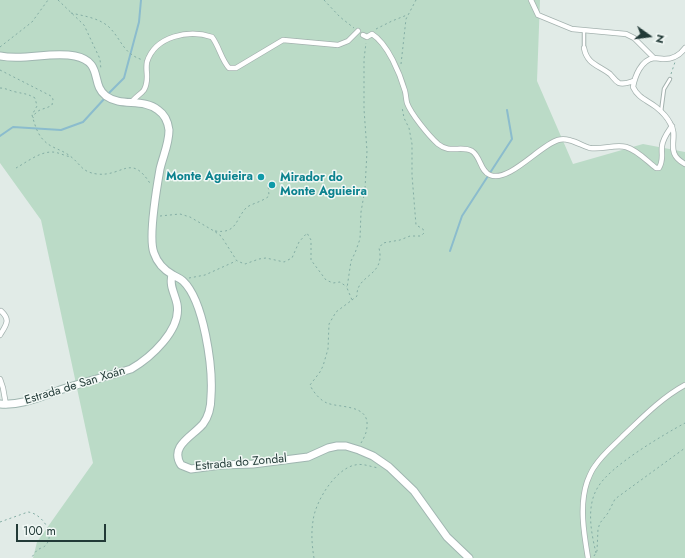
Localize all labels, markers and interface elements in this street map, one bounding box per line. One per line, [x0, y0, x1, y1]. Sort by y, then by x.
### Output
north arrow [629, 16, 669, 56]
text: N [652, 33, 669, 45]
place label: Monte Aguieira [166, 170, 253, 184]
place label: Mirador do Monte Aguieira [280, 171, 367, 199]
marker: Monte Aguieira [256, 172, 266, 182]
marker: Mirador do Monte Aguieira [267, 180, 277, 190]
street label: Estrada de San Xoán [23, 364, 127, 408]
street label: Estrada do Zondal [195, 452, 287, 474]
scale bar [18, 516, 108, 542]
text: 100 m [23, 522, 56, 540]

